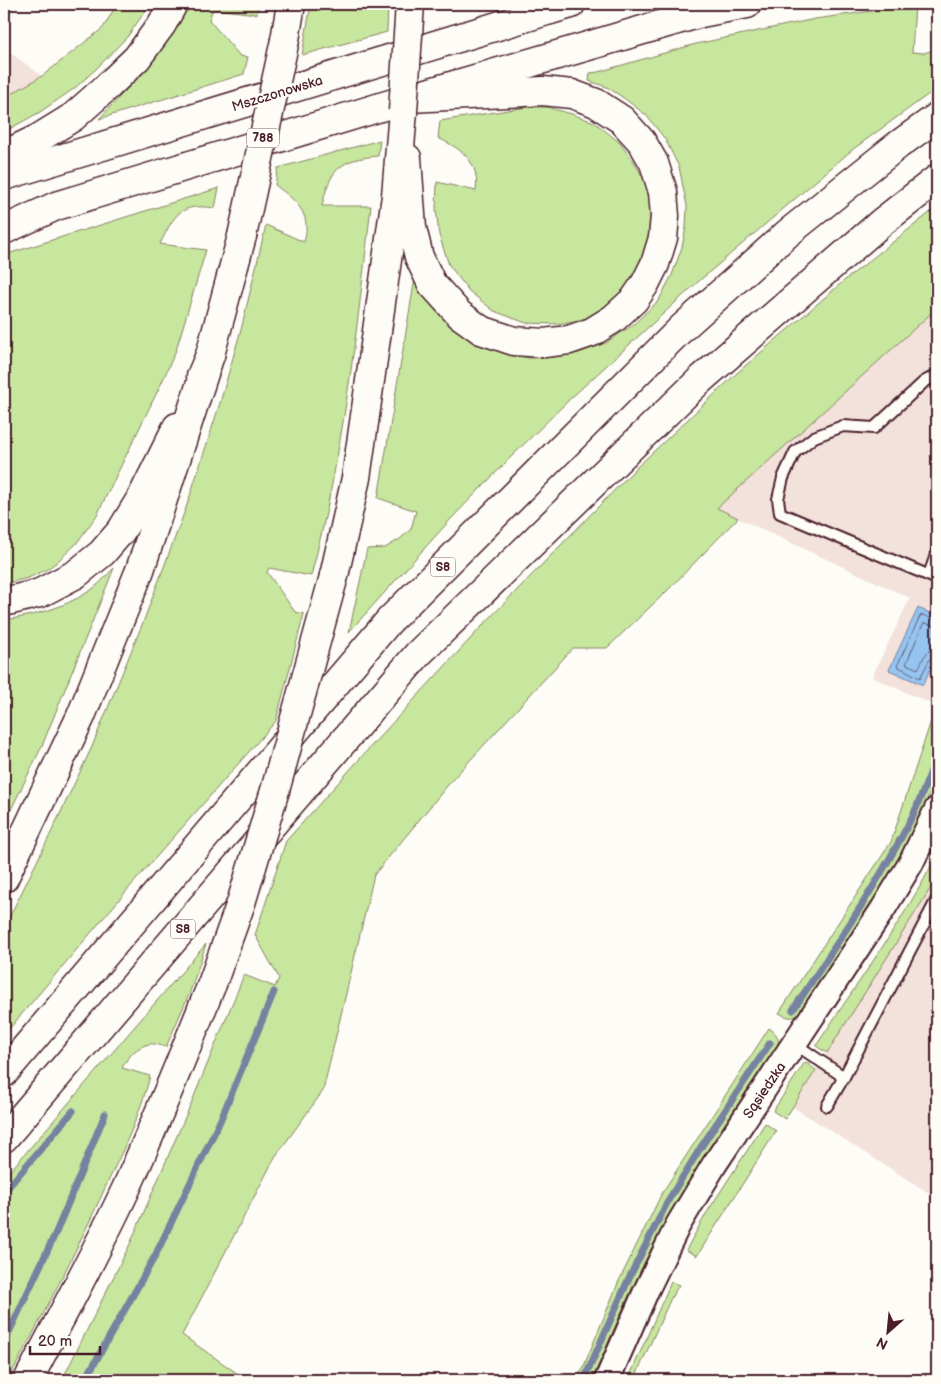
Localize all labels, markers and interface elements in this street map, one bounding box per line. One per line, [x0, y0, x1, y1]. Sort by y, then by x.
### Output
street label: Mszczonowska [230, 72, 325, 115]
road number: 788 [247, 128, 279, 148]
road number: S8 [430, 558, 456, 576]
road number: S8 [170, 920, 196, 939]
street label: Sąsiedzka [739, 1059, 789, 1122]
north arrow [864, 1306, 914, 1356]
scale bar [30, 1324, 100, 1356]
text: 20 m [38, 1332, 72, 1351]
text: N [874, 1333, 891, 1353]

